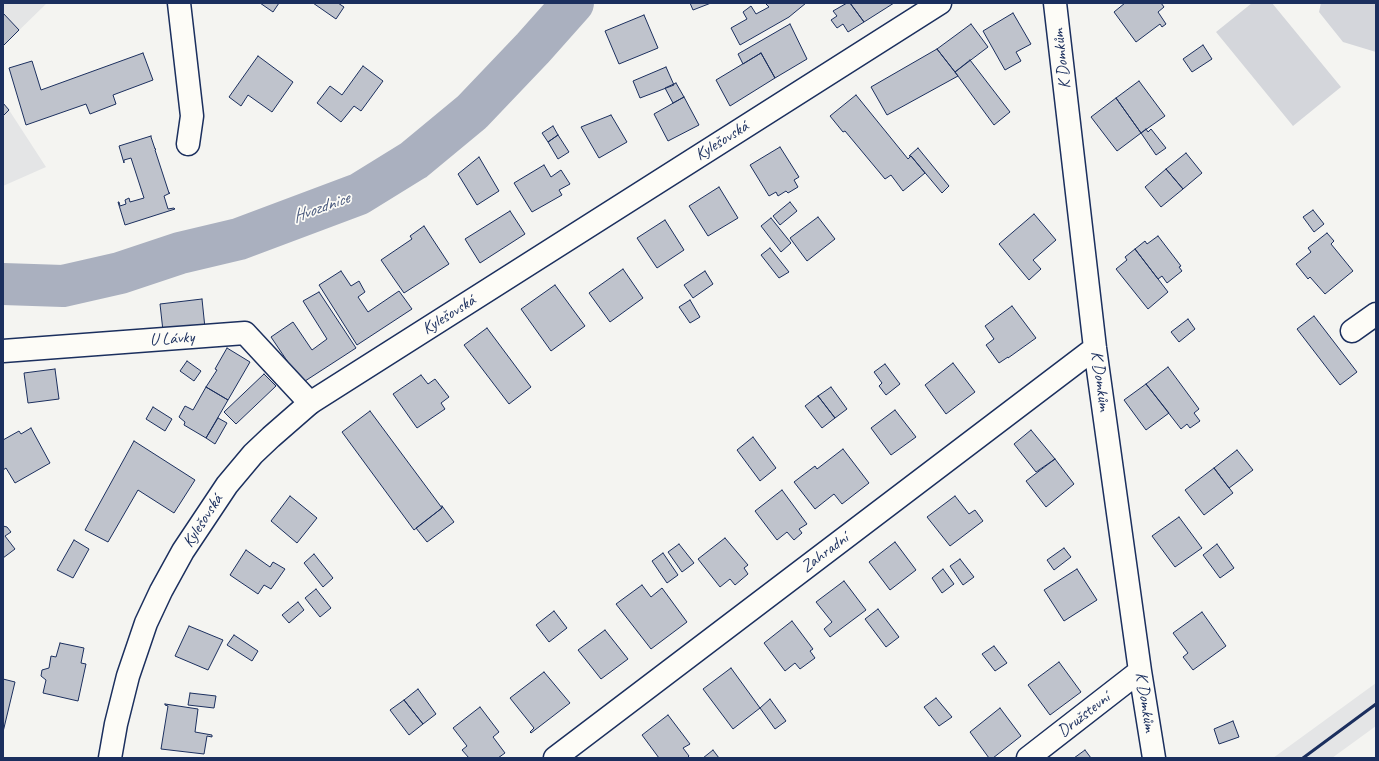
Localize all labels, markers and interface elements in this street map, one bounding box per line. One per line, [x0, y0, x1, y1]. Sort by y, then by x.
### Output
street label: K Domkům [1048, 28, 1076, 90]
street label: Kylešovská [692, 117, 752, 165]
water label: Hvozdnice [290, 188, 352, 228]
street label: Kylešovská [419, 291, 479, 339]
street label: U Lávky [149, 327, 195, 351]
street label: K Domkům [1086, 350, 1114, 412]
street label: Kylešovská [178, 491, 228, 551]
street label: Zahradní [797, 529, 853, 577]
street label: K Domkům [1130, 671, 1160, 733]
street label: Družstevní [1054, 688, 1114, 742]

